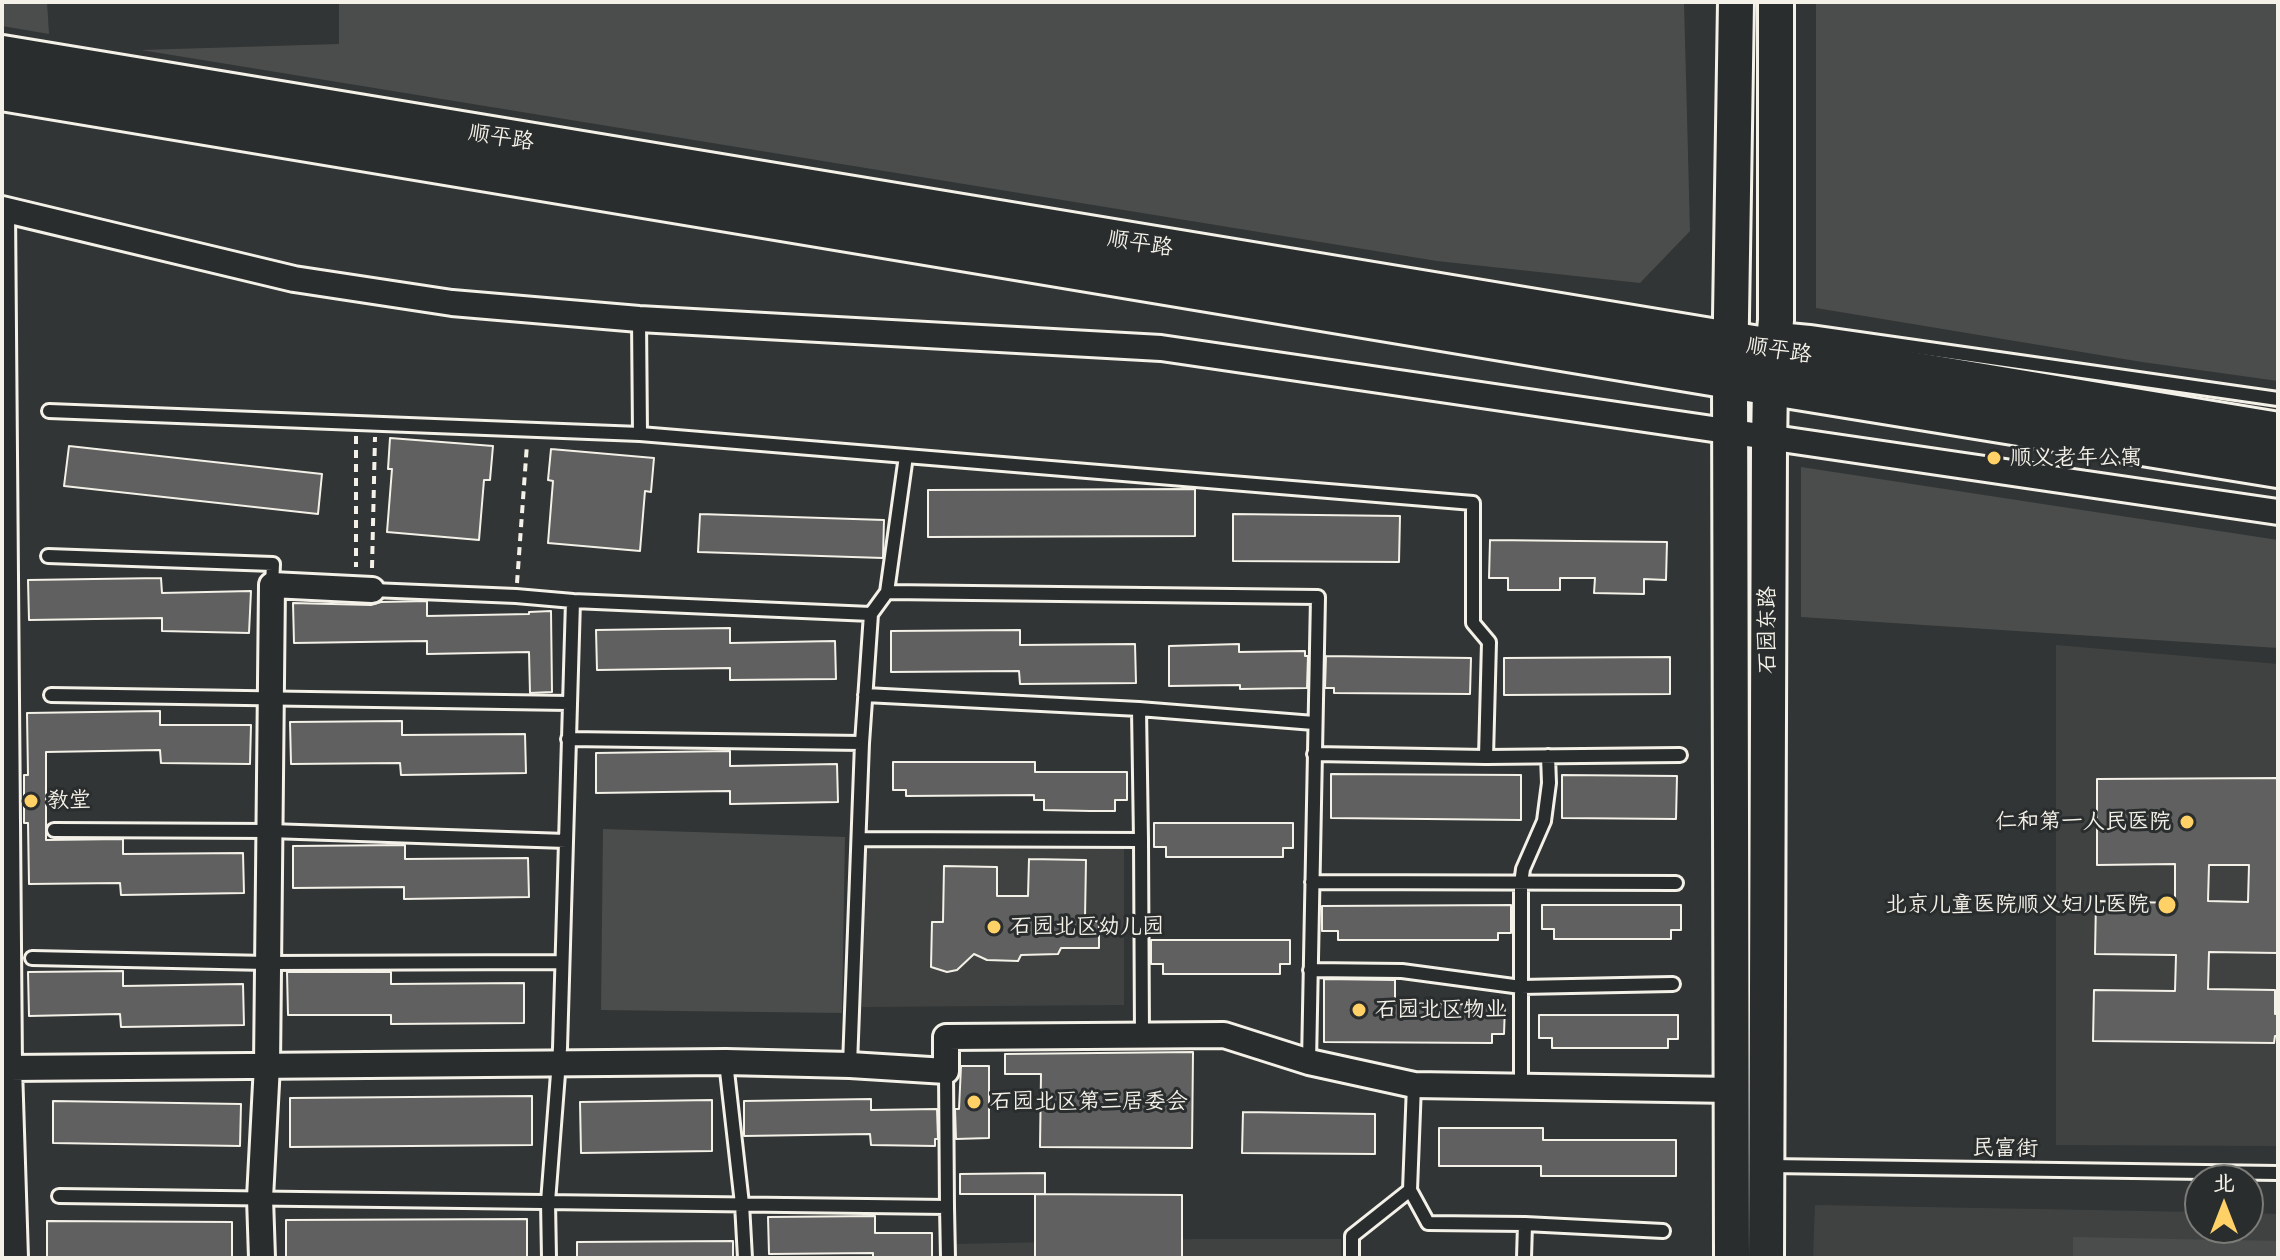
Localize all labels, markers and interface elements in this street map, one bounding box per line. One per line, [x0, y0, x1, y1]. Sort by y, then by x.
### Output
street label: 顺平路 [466, 120, 536, 156]
street label: 顺平路 [1105, 226, 1175, 262]
street label: 顺平路 [1744, 333, 1814, 369]
place label: 顺义老年公寓 [2010, 445, 2142, 471]
marker: 顺义老年公寓 [1985, 449, 2003, 467]
street label: 石园东路 [1755, 586, 1781, 674]
place label: 教堂 [47, 788, 91, 814]
marker: 教堂 [22, 792, 40, 810]
place label: 仁和第一人民医院 [1995, 809, 2171, 835]
marker: 仁和第一人民医院 [2178, 813, 2196, 831]
place label: 北京儿童医院顺义妇儿医院 [1885, 892, 2149, 918]
marker: 北京儿童医院顺义妇儿医院 [2156, 894, 2178, 916]
place label: 石园北区幼儿园 [1010, 914, 1164, 940]
marker: 石园北区幼儿园 [985, 918, 1003, 936]
place label: 石园北区物业 [1375, 997, 1507, 1023]
marker: 石园北区物业 [1350, 1001, 1368, 1019]
place label: 石园北区第三居委会 [990, 1089, 1188, 1115]
marker: 石园北区第三居委会 [965, 1093, 983, 1111]
street label: 民富街 [1972, 1135, 2038, 1163]
north arrow [2184, 1164, 2264, 1244]
text: 北 [2213, 1167, 2235, 1197]

